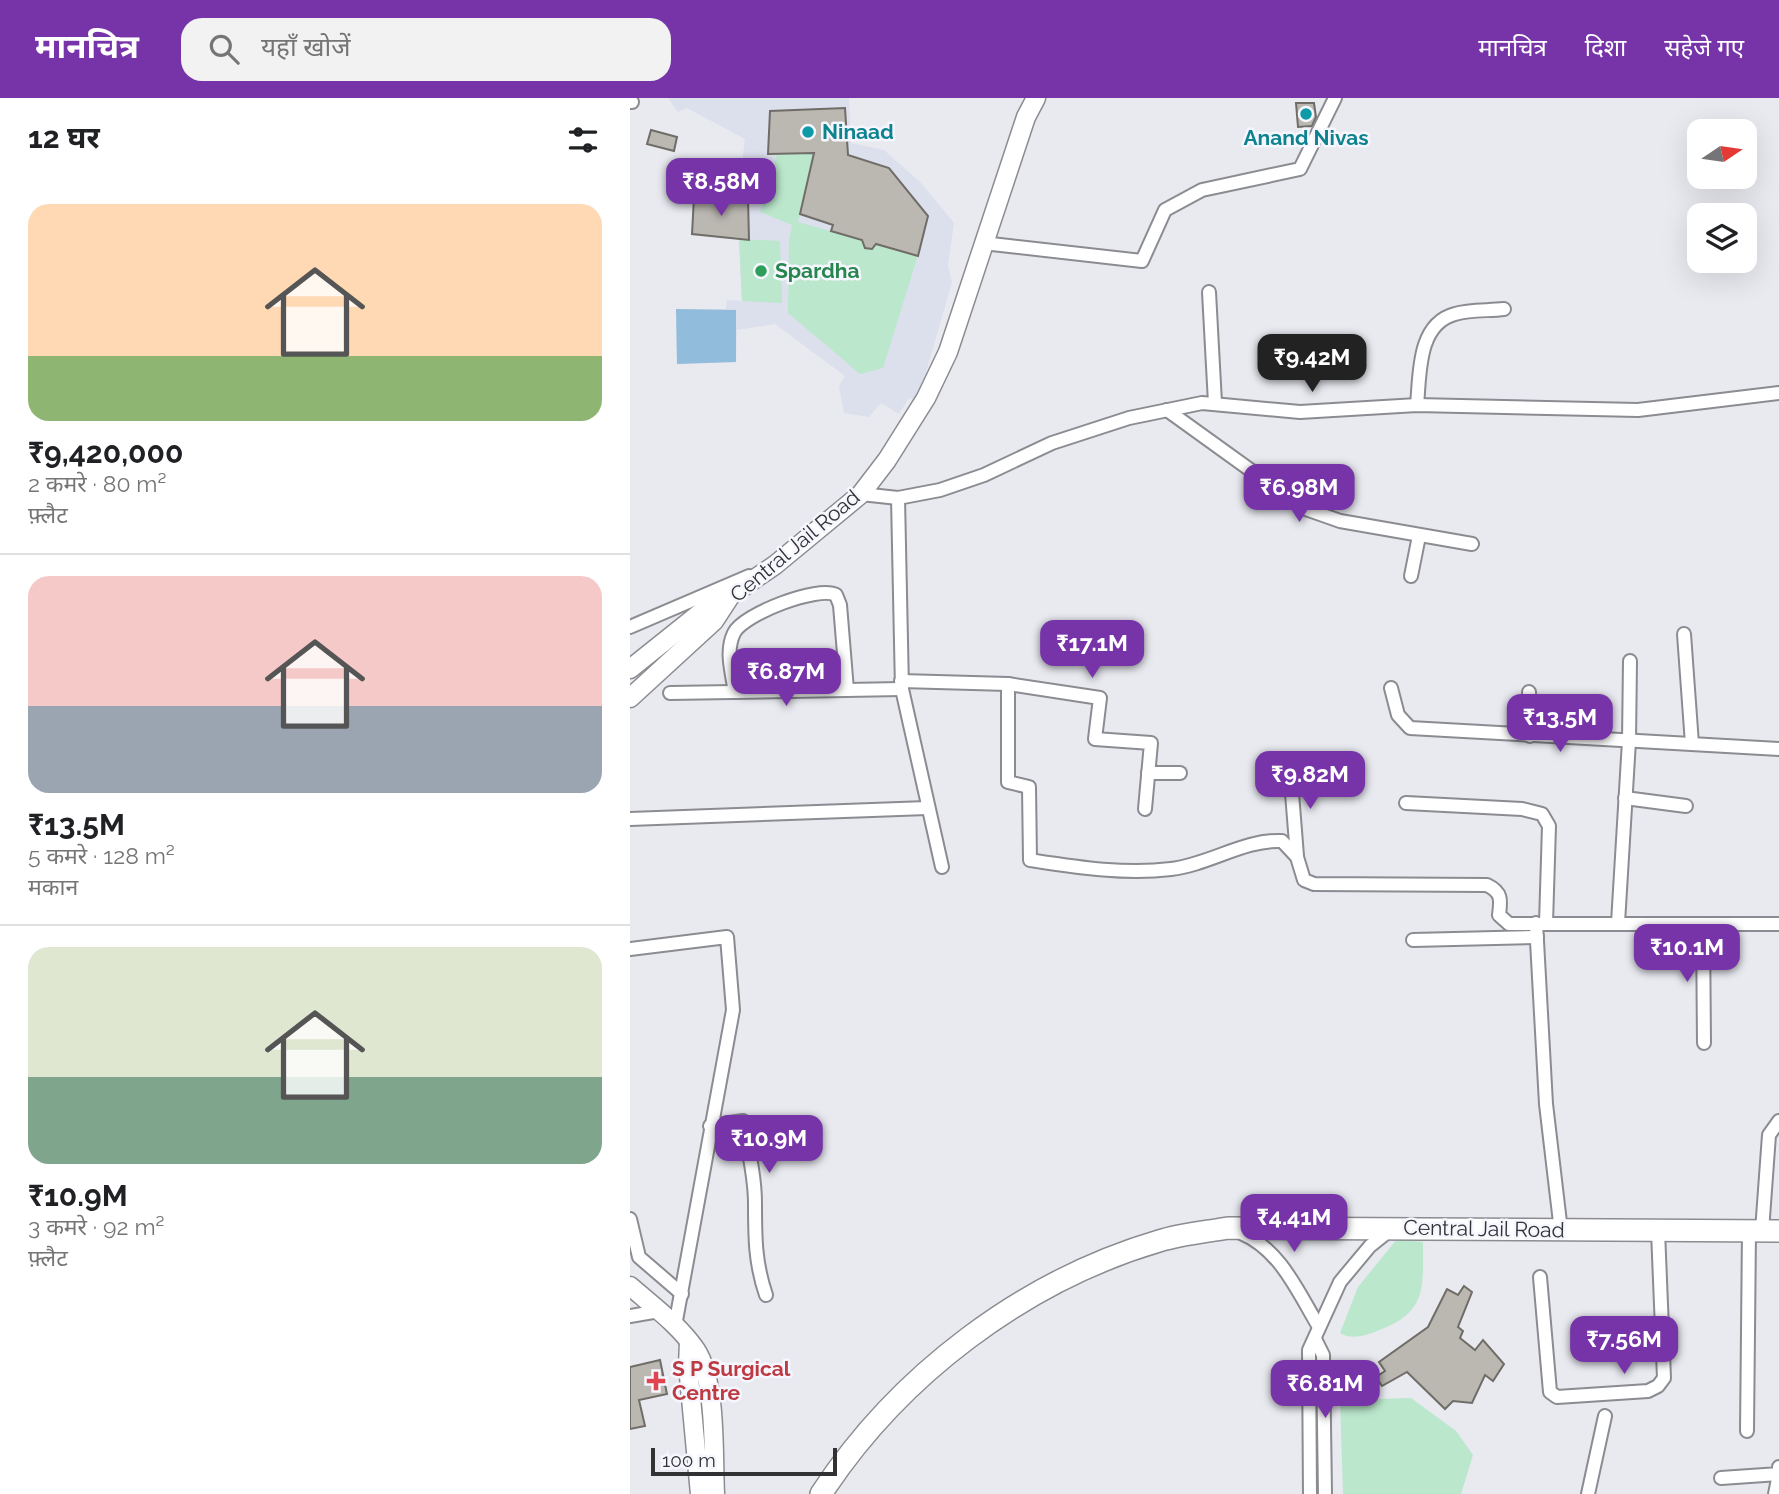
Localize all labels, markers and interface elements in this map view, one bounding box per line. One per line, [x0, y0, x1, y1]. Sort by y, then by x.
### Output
search box [181, 18, 671, 81]
text: मानचित्र [35, 27, 139, 66]
icon: search [205, 30, 243, 68]
text: यहाँ खोजें [261, 32, 351, 62]
text: मानचित्र [1478, 33, 1547, 62]
text: दिशा [1585, 33, 1626, 62]
text: सहेजे गए [1664, 33, 1744, 62]
marker: Anand Nivas [1298, 106, 1314, 122]
place label: Ninaad [822, 119, 894, 144]
north arrow [1687, 119, 1757, 189]
map controls [1687, 119, 1757, 273]
text: 12 घर [28, 120, 100, 155]
icon: filters [564, 121, 602, 159]
marker: Ninaad [800, 124, 816, 140]
place label: Anand Nivas [1243, 125, 1369, 150]
pin: ₹8.58M [664, 158, 778, 218]
text: ₹8.58M [682, 167, 760, 194]
button: layers [1687, 203, 1757, 273]
icon: home [252, 249, 378, 375]
place label: Spardha [775, 258, 859, 283]
marker: Spardha [753, 263, 769, 279]
pin: ₹9.42M [1255, 334, 1369, 394]
text: ₹9.42M [1273, 343, 1351, 370]
text: ₹9,420,000 [28, 435, 183, 470]
pin: ₹6.98M [1242, 464, 1356, 524]
text: 2 कमरे · 80 m² [28, 470, 166, 497]
text: ₹6.98M [1260, 473, 1338, 500]
street label: Central Jail Road [725, 484, 864, 607]
text: फ़्लैट [28, 501, 68, 528]
pin: ₹17.1M [1035, 620, 1149, 680]
icon: home [252, 621, 378, 747]
text: ₹17.1M [1056, 629, 1128, 656]
pin: ₹6.87M [729, 648, 843, 708]
text: ₹6.87M [747, 657, 825, 684]
pin: ₹13.5M [1503, 694, 1617, 754]
text: ₹13.5M [1523, 703, 1597, 730]
pin: ₹9.82M [1253, 752, 1367, 811]
text: ₹9.82M [1271, 760, 1349, 787]
text: ₹13.5M [28, 807, 125, 842]
text: 5 कमरे · 128 m² [28, 842, 175, 869]
text: मकान [28, 873, 78, 900]
pin: ₹10.1M [1630, 924, 1744, 984]
text: ₹10.1M [1650, 933, 1724, 960]
icon: home [252, 992, 378, 1118]
pin: ₹10.9M [712, 1116, 826, 1175]
text: ₹10.9M [731, 1124, 807, 1151]
text: ₹10.9M [28, 1178, 128, 1213]
pin: ₹4.41M [1237, 1194, 1351, 1254]
text: ₹4.41M [1256, 1203, 1332, 1230]
text: 3 कमरे · 92 m² [28, 1213, 164, 1240]
street label: Central Jail Road [1403, 1215, 1565, 1242]
text: फ़्लैट [28, 1244, 68, 1271]
pin: ₹7.56M [1567, 1316, 1681, 1376]
text: ₹7.56M [1586, 1325, 1662, 1352]
place label: S P Surgical Centre [672, 1356, 791, 1405]
pin: ₹6.81M [1268, 1360, 1382, 1420]
text: ₹6.81M [1287, 1369, 1363, 1396]
marker: S P Surgical Centre [646, 1371, 666, 1391]
scale bar [651, 1445, 836, 1477]
text: 100 m [662, 1449, 716, 1471]

